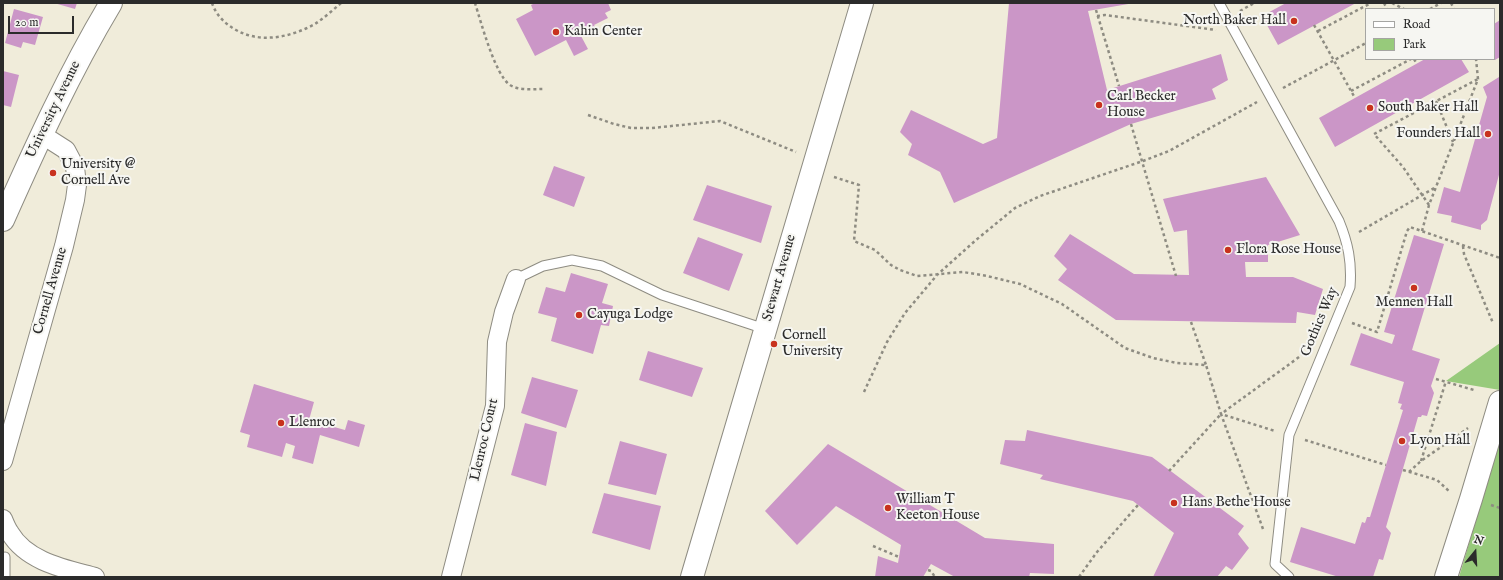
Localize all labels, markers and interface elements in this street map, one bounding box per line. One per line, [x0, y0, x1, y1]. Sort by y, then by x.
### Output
scale bar [10, 8, 76, 34]
legend [1365, 8, 1495, 60]
place label: North Baker Hall [1183, 13, 1286, 29]
text: 20 m [15, 15, 38, 30]
marker: North Baker Hall [1289, 16, 1299, 26]
text: Road [1403, 17, 1430, 32]
place label: Kahin Center [564, 24, 642, 40]
marker: Kahin Center [551, 27, 561, 37]
text: Park [1403, 37, 1426, 52]
street label: University Avenue [23, 58, 85, 162]
place label: Carl Becker House [1107, 89, 1176, 122]
marker: Carl Becker House [1094, 100, 1104, 110]
place label: South Baker Hall [1378, 100, 1478, 116]
marker: South Baker Hall [1365, 103, 1375, 113]
place label: Founders Hall [1396, 126, 1480, 142]
marker: Founders Hall [1483, 129, 1493, 139]
place label: University @ Cornell Ave [61, 157, 135, 190]
marker: University @ Cornell Ave [48, 168, 58, 178]
street label: Stewart Avenue [760, 233, 800, 323]
place label: Flora Rose House [1236, 242, 1341, 258]
street label: Cornell Avenue [31, 245, 71, 337]
marker: Flora Rose House [1223, 245, 1233, 255]
marker: Mennen Hall [1409, 283, 1419, 293]
street label: Gothics Way [1298, 285, 1342, 359]
place label: Mennen Hall [1375, 295, 1453, 311]
place label: Cayuga Lodge [587, 307, 673, 323]
marker: Cayuga Lodge [574, 310, 584, 320]
place label: Cornell University [782, 328, 843, 360]
marker: Cornell University [769, 339, 779, 349]
street label: Llenroc Court [467, 397, 503, 483]
place label: Llenroc [289, 415, 335, 431]
marker: Llenroc [276, 418, 286, 428]
place label: Lyon Hall [1410, 433, 1470, 449]
marker: Lyon Hall [1397, 436, 1407, 446]
place label: William T Keeton House [896, 492, 980, 524]
place label: Hans Bethe House [1182, 495, 1291, 511]
marker: Hans Bethe House [1169, 498, 1179, 508]
marker: William T Keeton House [883, 503, 893, 513]
north arrow [1455, 532, 1495, 572]
text: N [1472, 532, 1485, 549]

